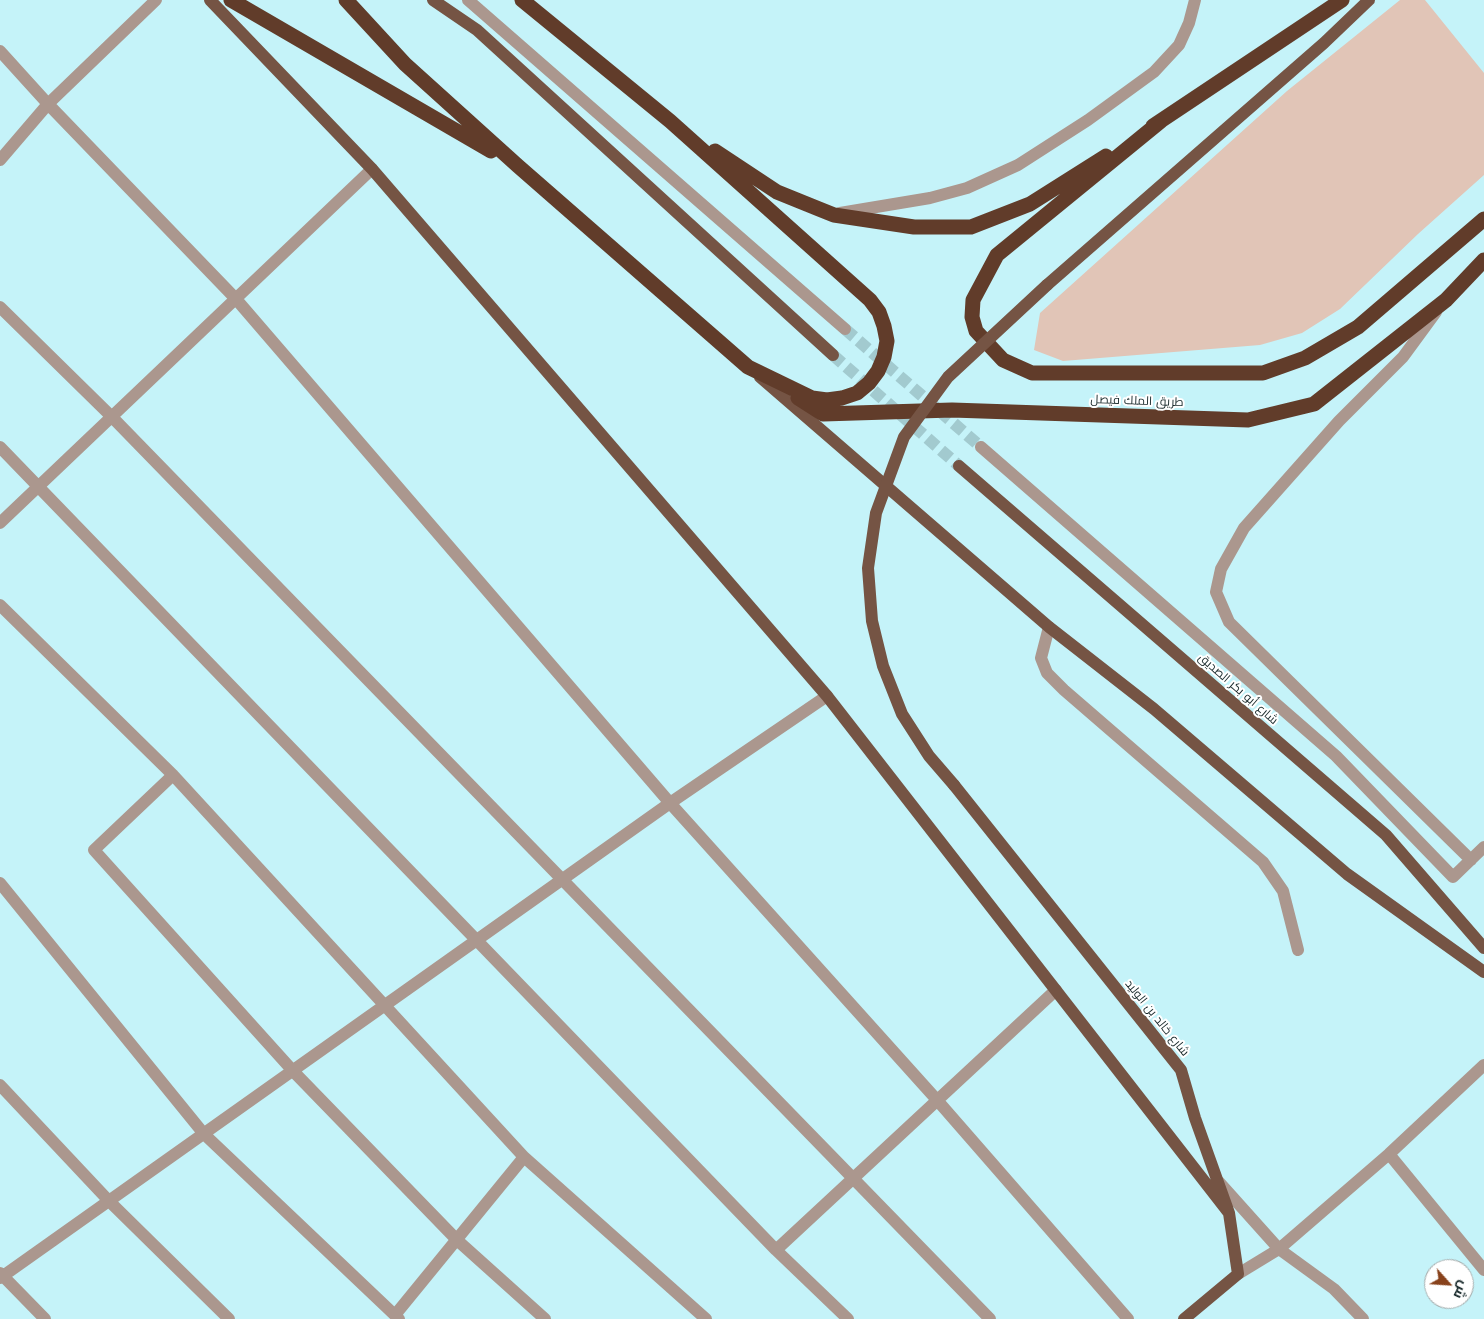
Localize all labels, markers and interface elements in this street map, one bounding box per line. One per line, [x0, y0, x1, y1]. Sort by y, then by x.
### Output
street label: طريق الملك فيصل [1090, 392, 1184, 410]
street label: شارع أبو بكر الصديق [1195, 651, 1281, 727]
street label: شارع خالد بن الوليد [1122, 977, 1192, 1059]
north arrow [1424, 1259, 1474, 1309]
text: ش [1450, 1279, 1473, 1302]

